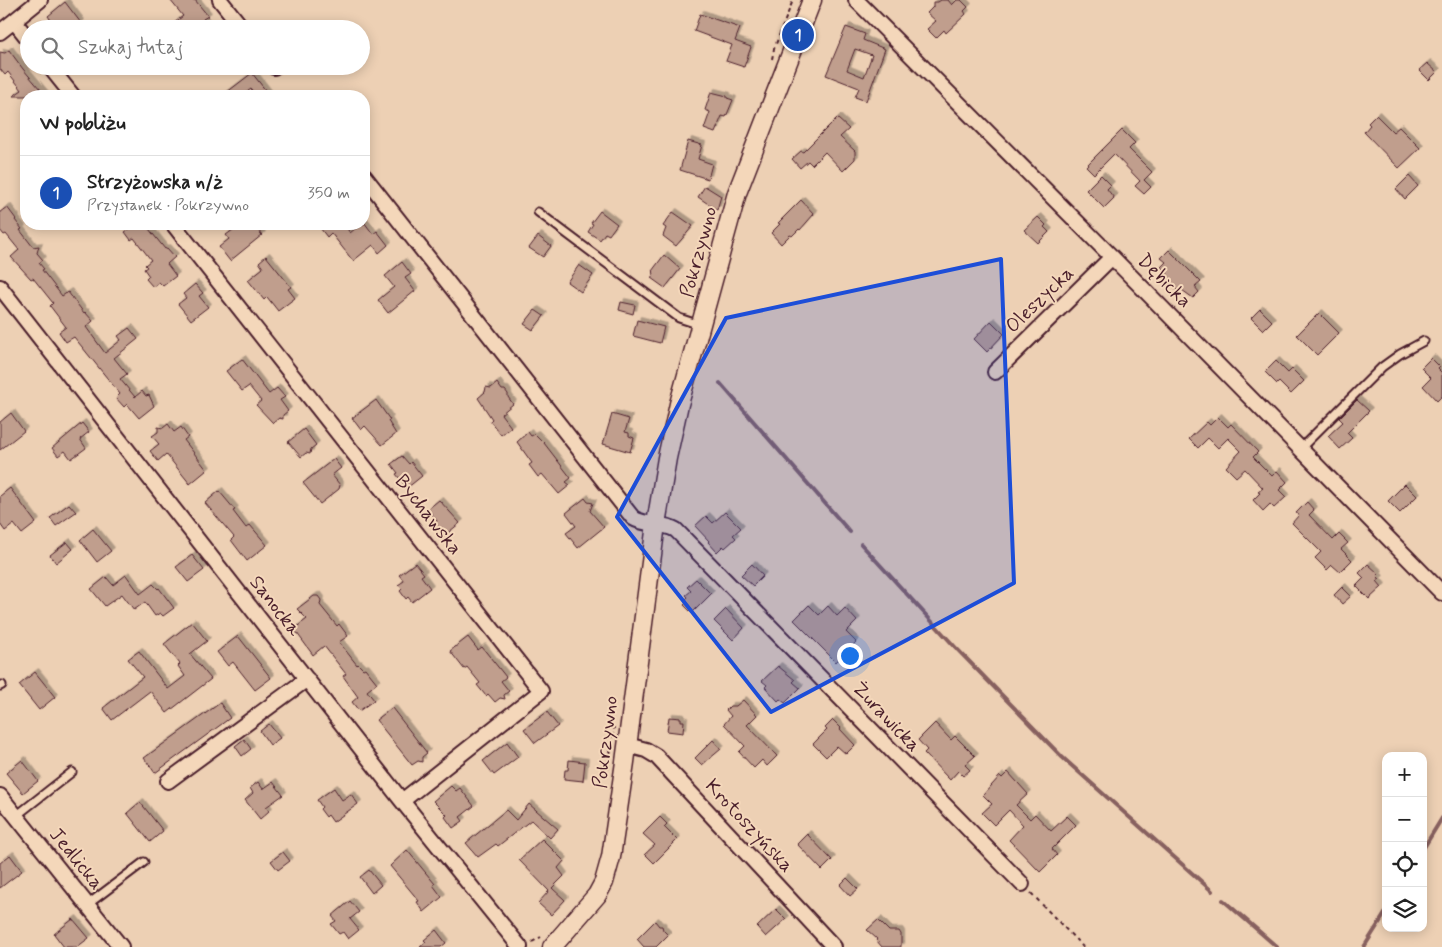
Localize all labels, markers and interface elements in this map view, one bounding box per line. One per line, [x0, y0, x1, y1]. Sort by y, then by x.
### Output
pin: 1 [782, 16, 814, 54]
search box [20, 20, 370, 75]
icon: search [38, 34, 66, 62]
text: Szukaj tutaj [78, 35, 183, 60]
text: W pobliżu [40, 109, 126, 137]
text: Strzyżowska n/ż [87, 170, 223, 195]
text: 1 [52, 183, 60, 204]
text: 350 m [308, 183, 350, 204]
text: Przystanek · Pokrzywno [87, 195, 249, 216]
street label: Pokrzywno [674, 203, 724, 301]
street label: Dębicka [1131, 248, 1197, 314]
street label: Oleszycka [1000, 260, 1080, 340]
street label: Bychawska [388, 469, 468, 561]
street label: Sanocka [243, 570, 308, 643]
your location [837, 643, 863, 669]
street label: Żurawicka [846, 676, 926, 758]
street label: Pokrzywno [587, 694, 625, 790]
map controls [1382, 752, 1427, 932]
button: + [1382, 752, 1427, 797]
street label: Krotoszyńska [699, 773, 799, 879]
button: − [1382, 797, 1427, 842]
street label: Jedlicka [43, 822, 109, 896]
button: locate [1382, 842, 1427, 887]
button: layers [1382, 887, 1427, 932]

